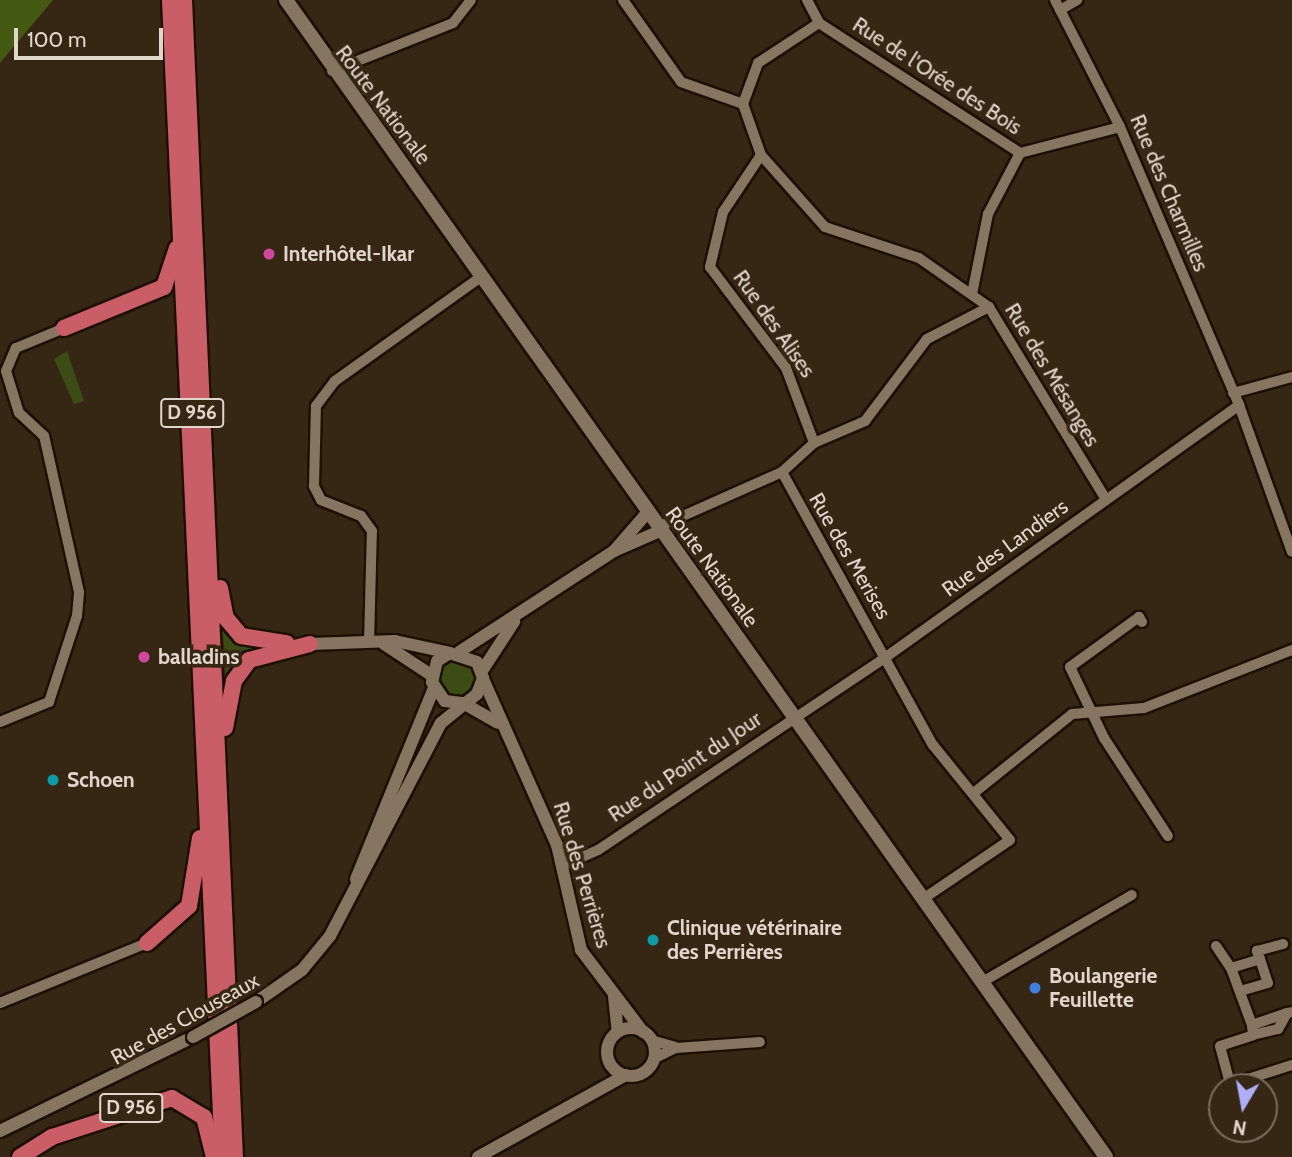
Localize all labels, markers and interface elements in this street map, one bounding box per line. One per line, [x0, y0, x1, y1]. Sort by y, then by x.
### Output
street label: Rue de l'Orée des Bois [848, 12, 1026, 140]
scale bar [18, 14, 166, 58]
text: 100 m [27, 27, 86, 52]
street label: Route Nationale [330, 41, 436, 169]
street label: Rue des Charmilles [1125, 111, 1213, 275]
place label: Interhôtel-Ikar [283, 241, 414, 267]
marker: Interhôtel-Ikar [261, 246, 277, 262]
street label: Rue des Alises [728, 266, 820, 382]
street label: Rue des Mésanges [999, 299, 1105, 451]
road number: D 956 [159, 398, 225, 428]
street label: Rue des Merises [804, 488, 896, 624]
street label: Rue des Landiers [937, 494, 1073, 602]
street label: Route Nationale [660, 502, 764, 632]
place label: balladins [158, 644, 239, 670]
marker: balladins [136, 649, 152, 665]
street label: Rue du Point du Jour [604, 706, 766, 828]
place label: Schoen [67, 767, 135, 793]
marker: Schoen [45, 772, 61, 788]
street label: Rue des Perrières [548, 799, 616, 951]
place label: Clinique vétérinaire des Perrières [667, 915, 842, 965]
marker: Clinique vétérinaire des Perrières [645, 932, 661, 948]
place label: Boulangerie Feuillette [1049, 963, 1157, 1013]
street label: Rue des Clouseaux [106, 968, 264, 1070]
marker: Boulangerie Feuillette [1027, 980, 1043, 996]
north arrow [1208, 1073, 1278, 1143]
road number: D 956 [98, 1092, 164, 1124]
text: N [1231, 1115, 1248, 1140]

